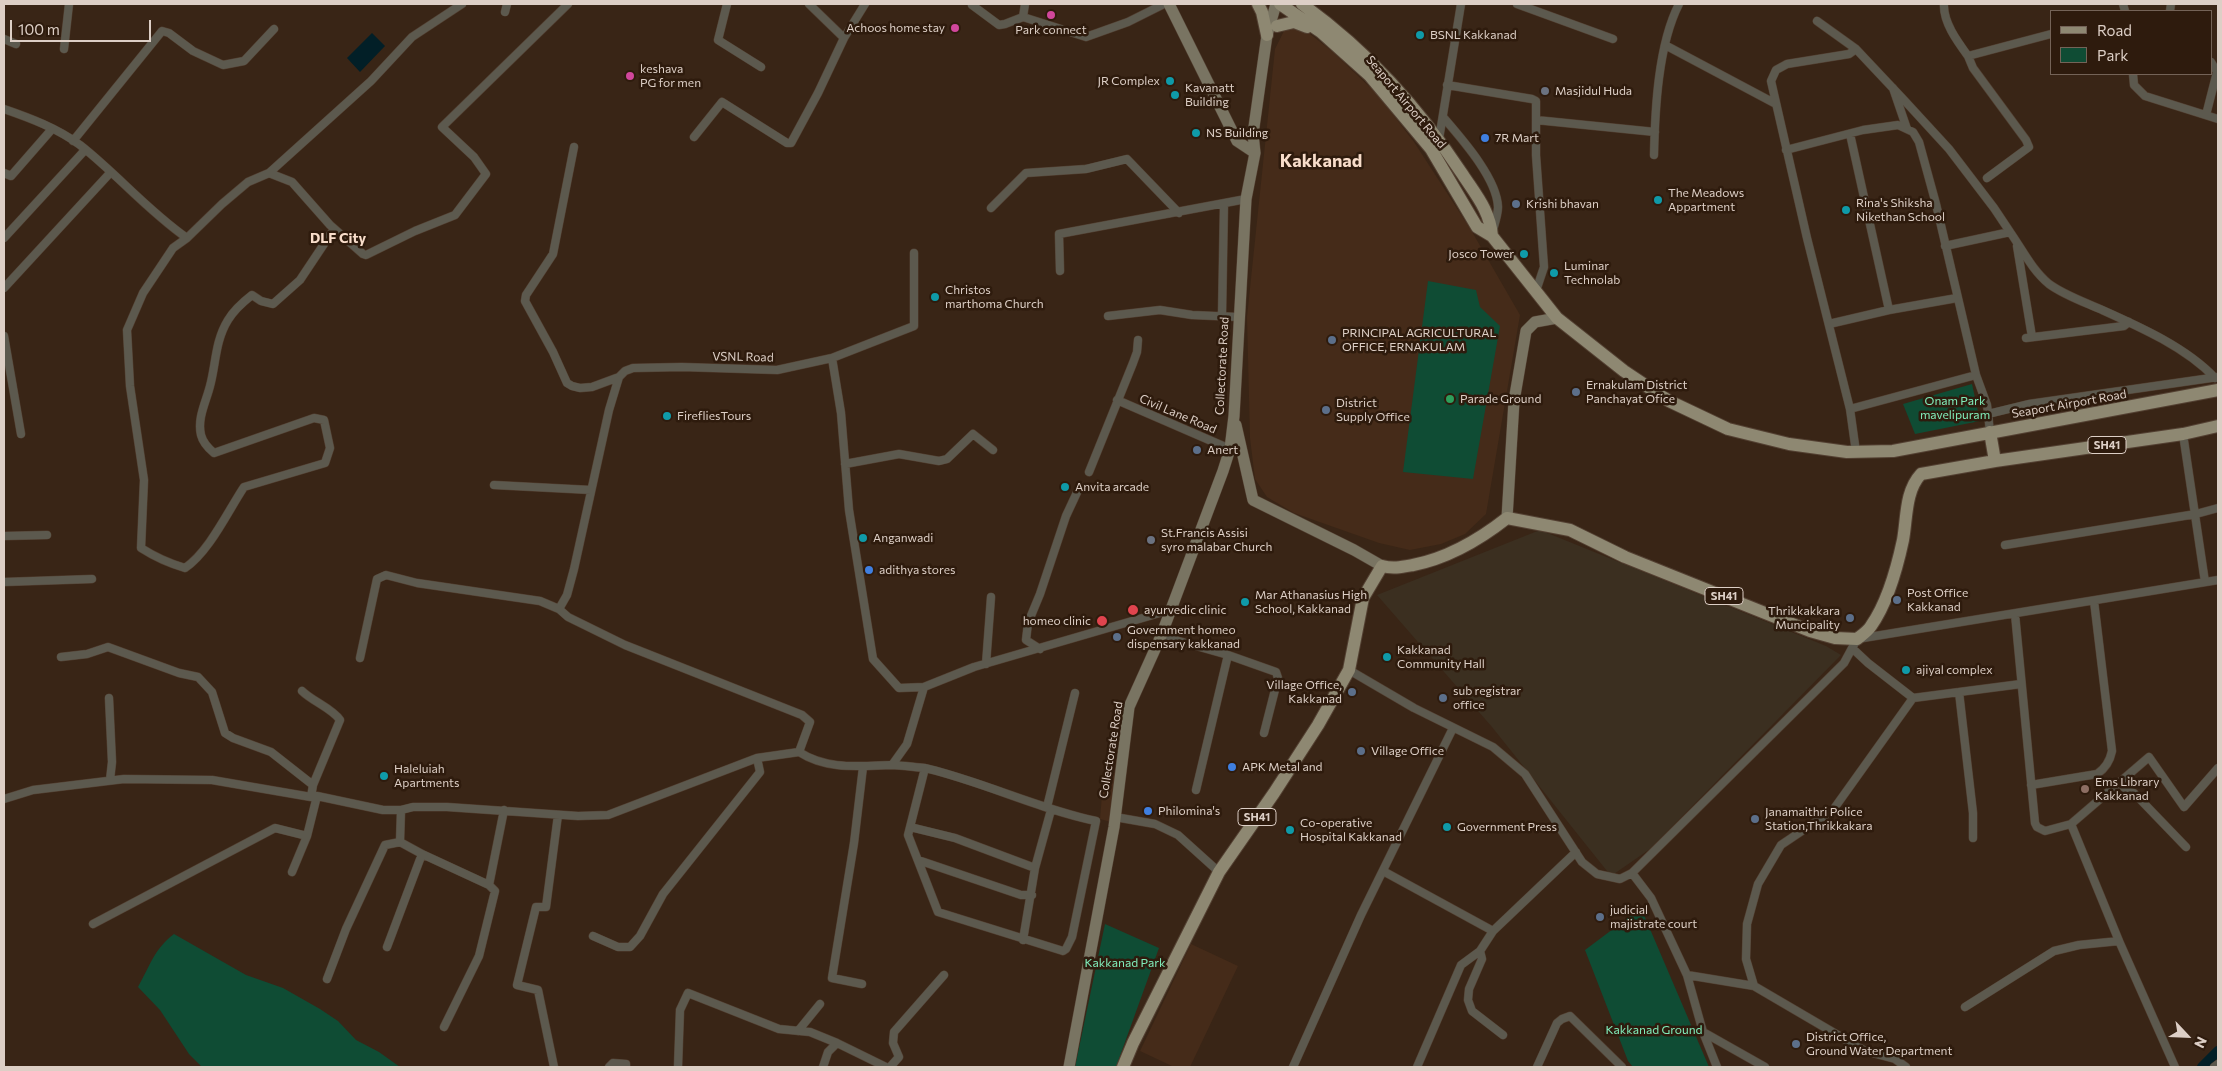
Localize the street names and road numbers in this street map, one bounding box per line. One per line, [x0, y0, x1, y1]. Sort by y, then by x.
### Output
street label: Seaport Airport Road [1363, 53, 1449, 151]
street label: Collectorate Road [1212, 317, 1232, 415]
street label: VSNL Road [712, 349, 774, 365]
street label: Seaport Airport Road [2010, 387, 2128, 421]
street label: Civil Lane Road [1137, 391, 1219, 437]
road number: SH41 [2088, 436, 2126, 454]
road number: SH41 [1705, 588, 1743, 604]
street label: Collectorate Road [1096, 700, 1126, 800]
road number: SH41 [1238, 809, 1276, 826]

